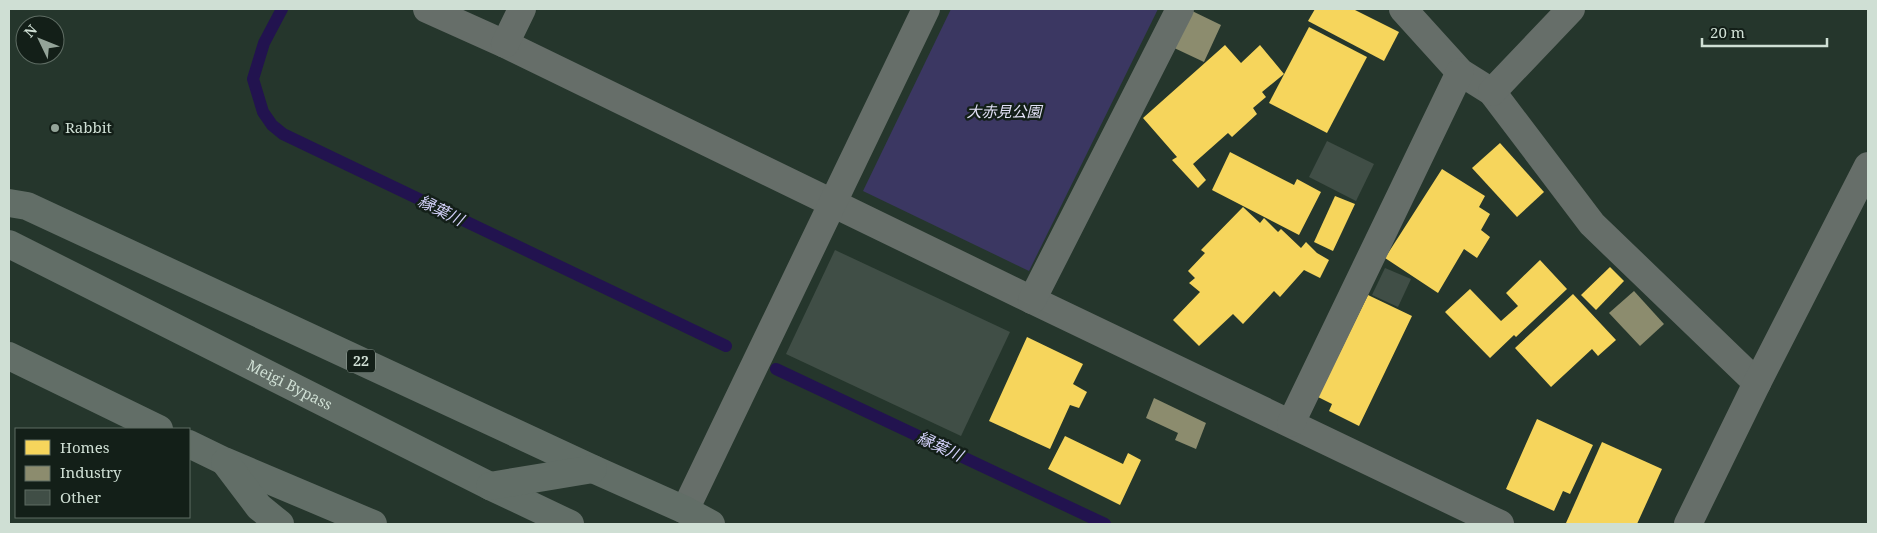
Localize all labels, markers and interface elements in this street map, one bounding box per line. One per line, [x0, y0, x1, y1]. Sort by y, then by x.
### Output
north arrow [15, 15, 65, 65]
scale bar [1702, 15, 1827, 47]
text: N [19, 20, 41, 41]
text: 20 m [1710, 22, 1745, 42]
park label: 大赤見公園 [966, 101, 1043, 121]
place label: Rabbit [65, 117, 112, 137]
marker: Rabbit [49, 122, 61, 134]
water label: 縁葉川 [415, 190, 469, 231]
road number: 22 [347, 350, 375, 372]
street label: Meigi Bypass [244, 354, 336, 414]
water label: 縁葉川 [914, 426, 968, 467]
legend [15, 428, 190, 518]
text: Homes [60, 437, 110, 457]
text: Industry [60, 462, 122, 482]
text: Other [60, 487, 101, 507]

